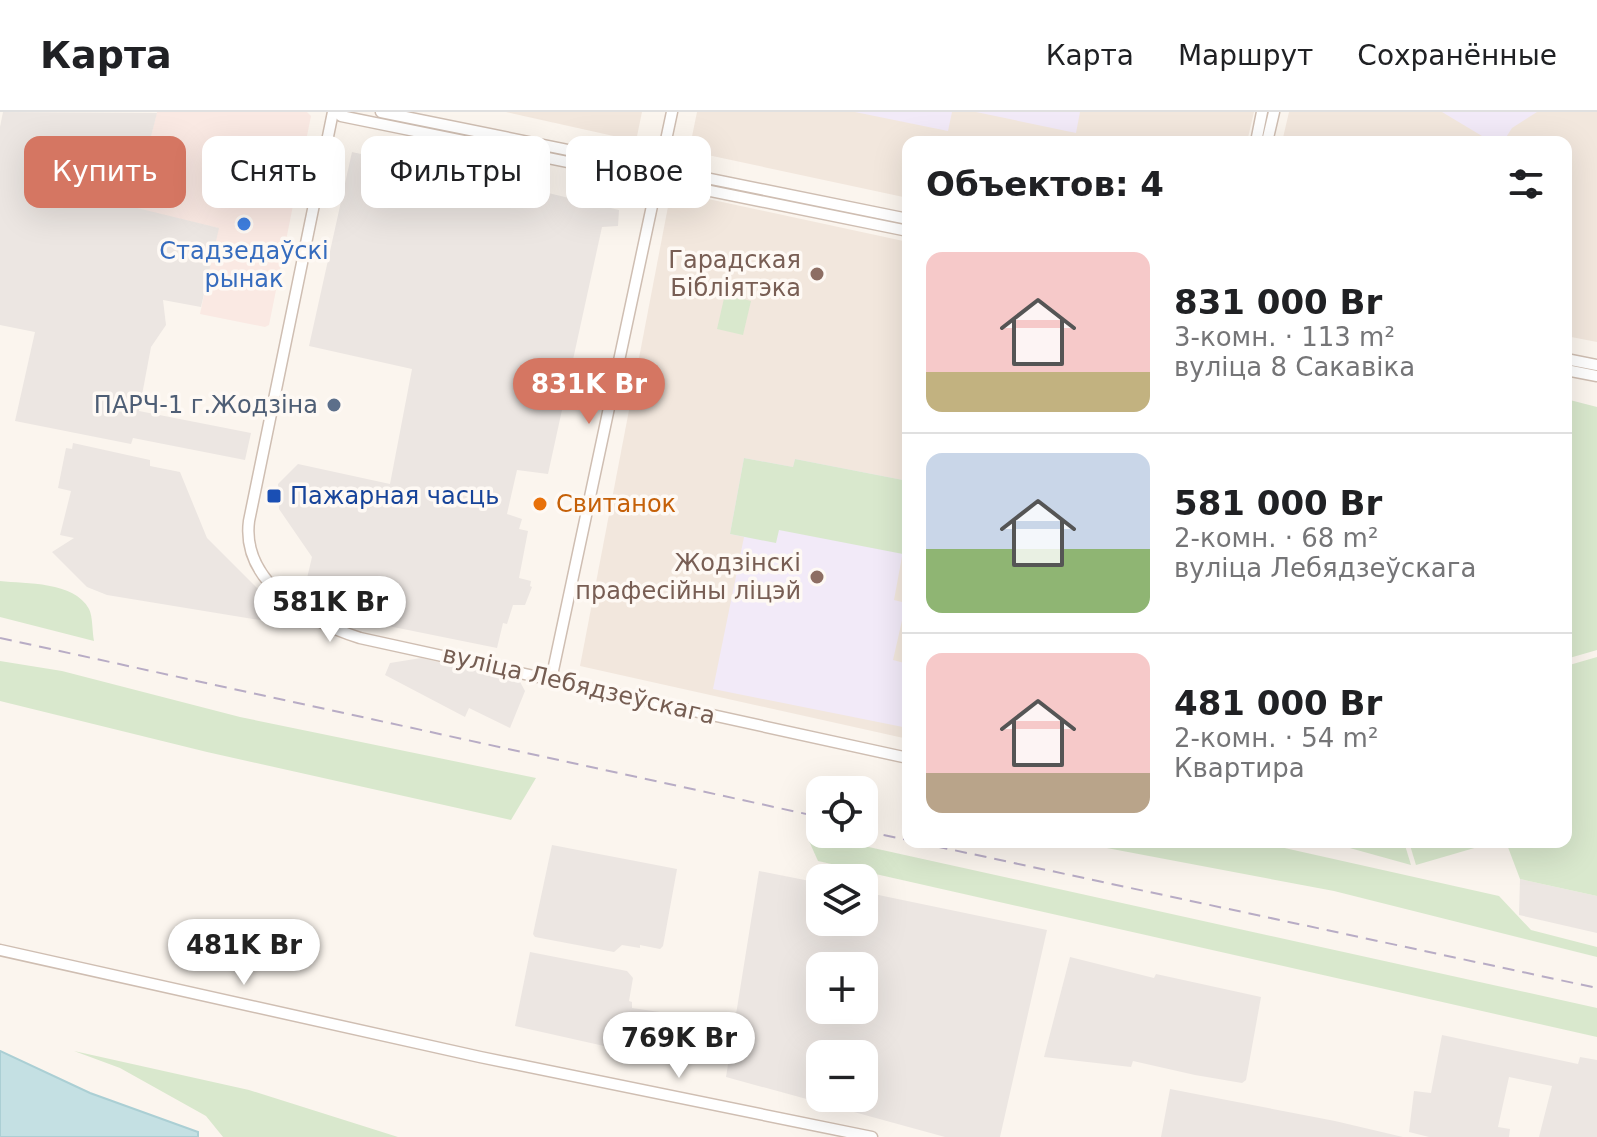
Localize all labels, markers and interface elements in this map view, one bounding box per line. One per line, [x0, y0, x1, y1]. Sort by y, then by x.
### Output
text: Карта [40, 33, 172, 77]
text: Карта [1046, 39, 1134, 72]
text: Маршрут [1178, 39, 1313, 72]
text: Сохранённые [1357, 39, 1557, 72]
chip: Купить [24, 136, 186, 208]
chip: Снять [202, 136, 345, 208]
chip: Фильтры [361, 136, 550, 208]
chip: Новое [566, 136, 711, 208]
icon: filters [1504, 162, 1548, 206]
text: Объектов: 4 [926, 164, 1164, 204]
marker: Стадзедаўскі рынак [235, 215, 253, 233]
place label: Стадзедаўскі рынак [159, 237, 329, 293]
place label: Гарадская Бібліятэка [668, 246, 801, 302]
marker: Гарадская Бібліятэка [808, 265, 826, 283]
text: 831 000 Br [1174, 282, 1382, 322]
icon: home [990, 284, 1086, 380]
text: 3-комн. · 113 m² [1174, 322, 1395, 352]
text: вуліца 8 Сакавіка [1174, 352, 1415, 382]
pin: 831K Br [515, 358, 663, 426]
text: 831K Br [531, 369, 647, 399]
place label: ПАРЧ-1 г.Жодзіна [94, 391, 318, 419]
marker: ПАРЧ-1 г.Жодзіна [325, 396, 343, 414]
place label: Пажарная часць [290, 482, 499, 510]
text: 581 000 Br [1174, 483, 1382, 523]
icon: home [990, 485, 1086, 581]
marker: Пажарная часць [265, 487, 283, 505]
place label: Свитанок [556, 490, 676, 518]
marker: Свитанок [531, 495, 549, 513]
text: 2-комн. · 68 m² [1174, 523, 1378, 553]
place label: Жодзінскі прафесійны ліцэй [575, 549, 801, 605]
text: вуліца Лебядзеўскага [1174, 553, 1476, 583]
marker: Жодзінскі прафесійны ліцэй [808, 568, 826, 586]
pin: 581K Br [256, 576, 404, 644]
text: 581K Br [272, 587, 388, 617]
street label: вуліца Лебядзеўскага [440, 640, 718, 730]
text: 481 000 Br [1174, 683, 1382, 723]
icon: home [990, 685, 1086, 781]
text: 2-комн. · 54 m² [1174, 723, 1378, 753]
text: Квартира [1174, 753, 1305, 783]
map controls [806, 776, 878, 1112]
button: locate [806, 776, 878, 848]
button: layers [806, 864, 878, 936]
pin: 481K Br [170, 919, 318, 987]
text: 481K Br [186, 930, 302, 960]
button: + [806, 952, 878, 1024]
pin: 769K Br [605, 1012, 753, 1080]
text: 769K Br [621, 1023, 737, 1053]
button: − [806, 1040, 878, 1112]

